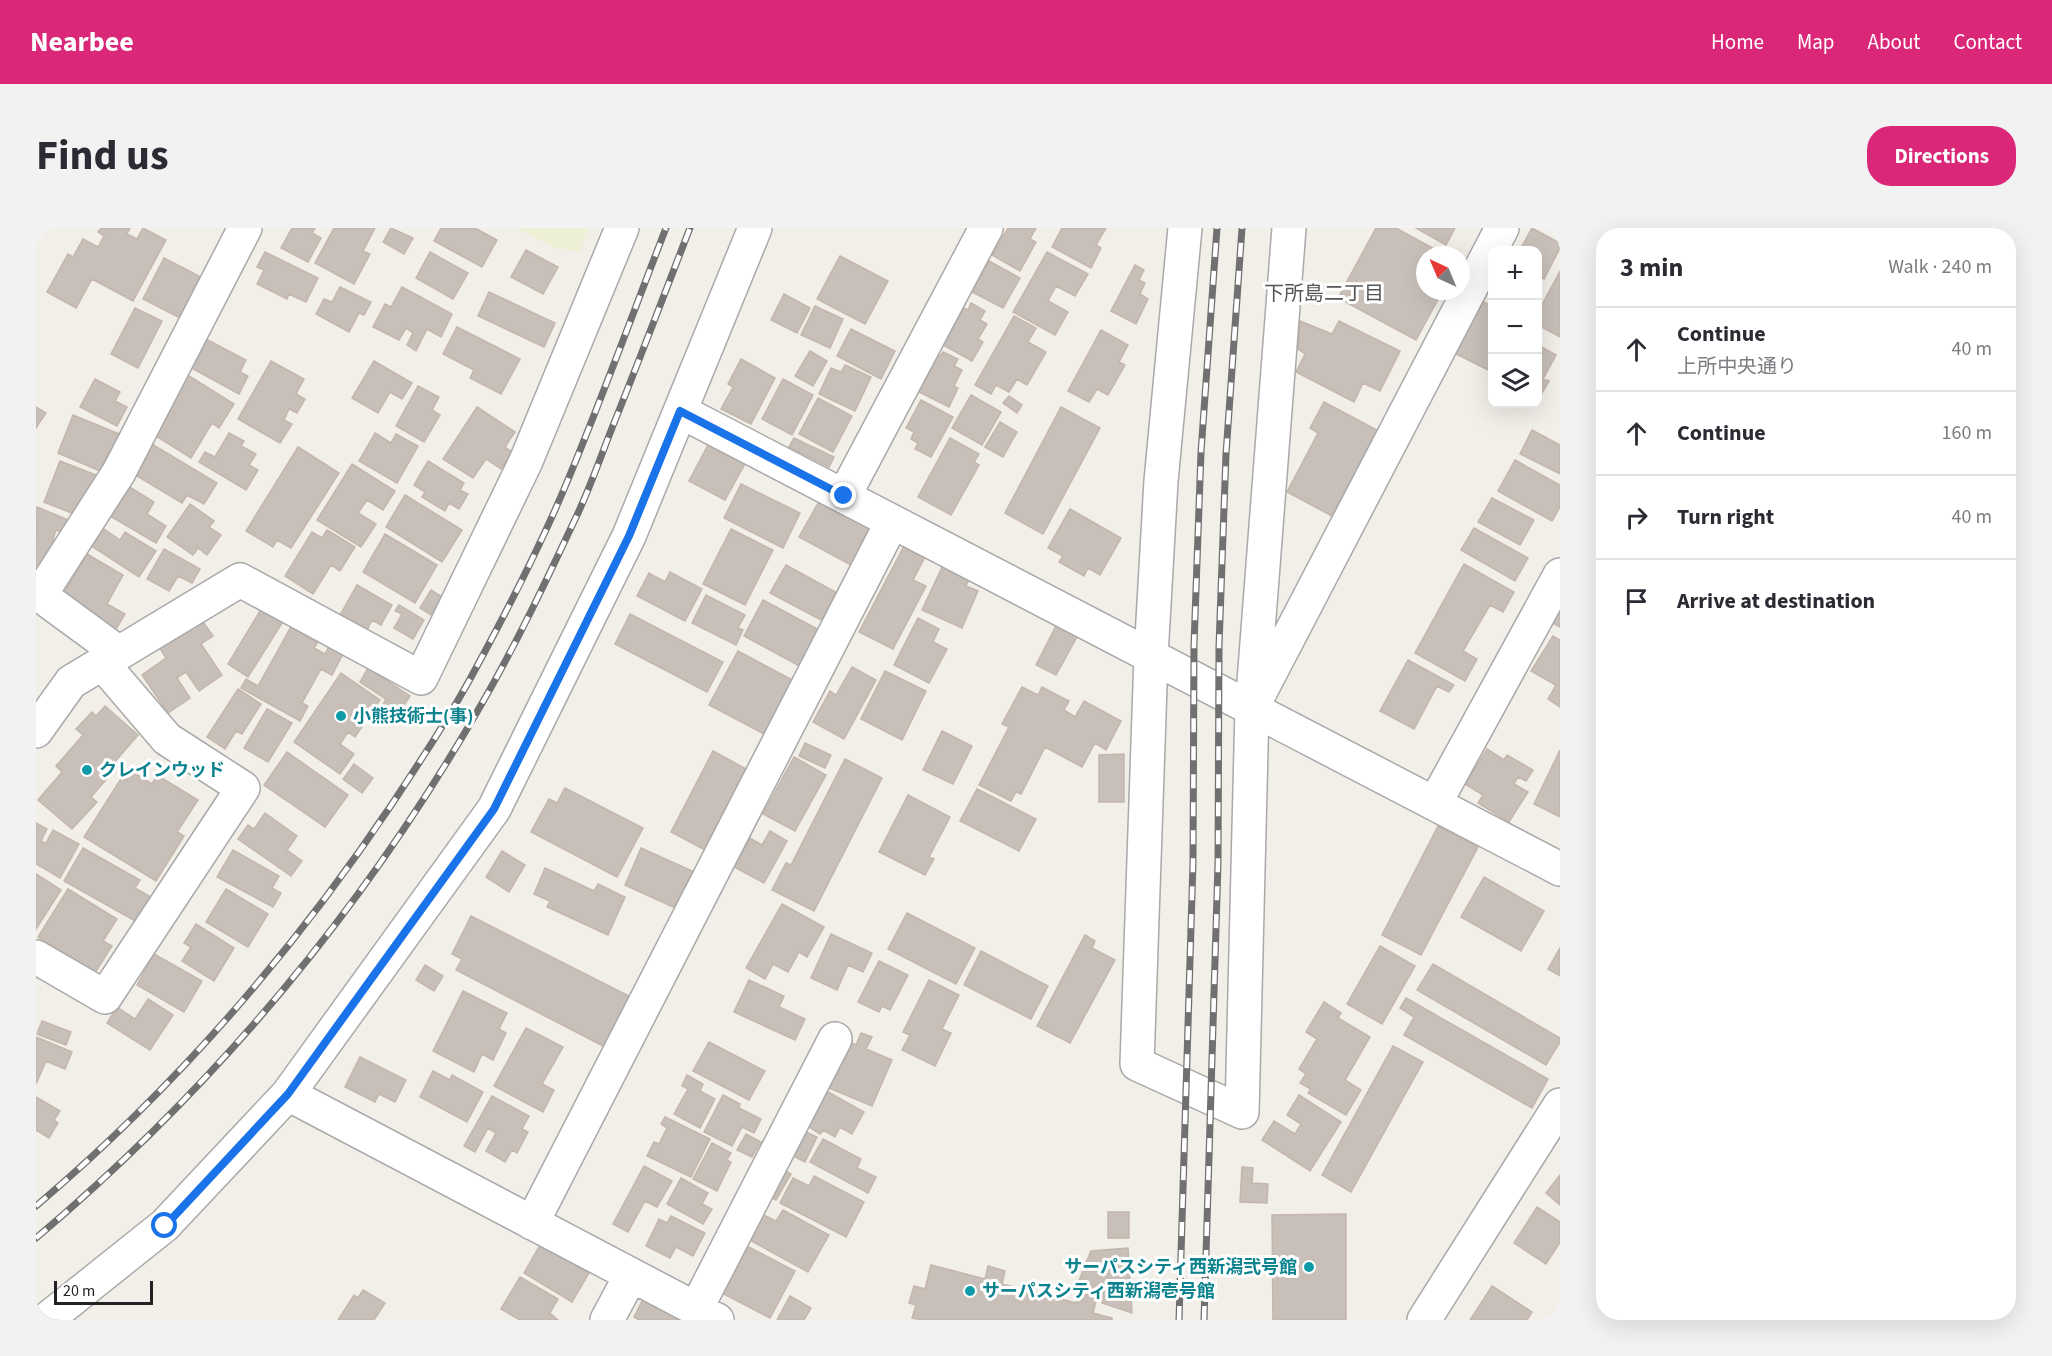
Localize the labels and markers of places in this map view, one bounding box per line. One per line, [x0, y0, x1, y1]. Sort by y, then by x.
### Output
place label: 小熊技術士(事) [353, 704, 473, 729]
marker: 小熊技術士(事) [334, 709, 348, 723]
place label: クレインウッド [99, 758, 225, 783]
marker: クレインウッド [80, 763, 94, 777]
place label: サーパスシティ西新潟弐号館 [1064, 1255, 1297, 1280]
marker: サーパスシティ西新潟弐号館 [1302, 1260, 1316, 1274]
place label: サーパスシティ西新潟壱号館 [982, 1279, 1215, 1304]
marker: サーパスシティ西新潟壱号館 [963, 1284, 977, 1298]

